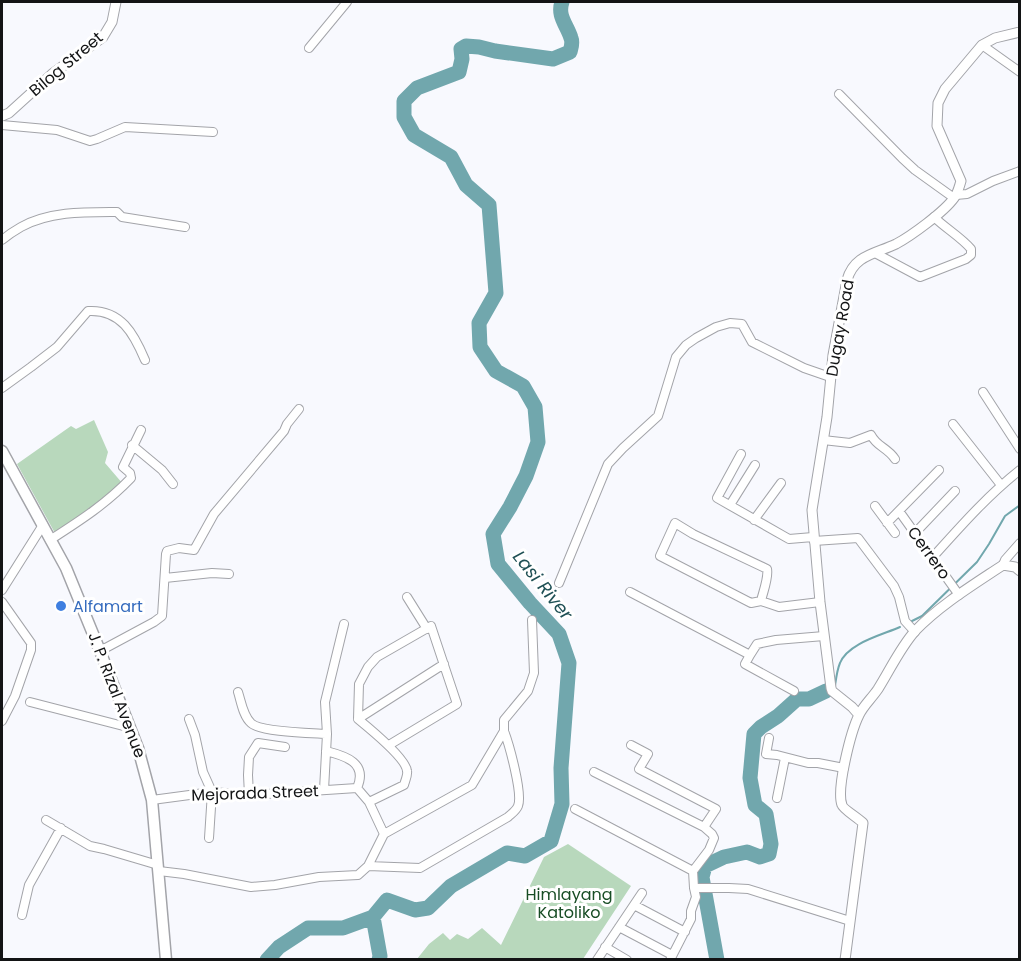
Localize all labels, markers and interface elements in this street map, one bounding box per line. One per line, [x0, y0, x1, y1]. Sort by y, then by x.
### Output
street label: Bilog Street [24, 26, 108, 102]
street label: Dugay Road [820, 278, 860, 378]
street label: Cerrero [902, 522, 956, 584]
water label: Lasi River [507, 545, 579, 626]
place label: Alfamart [73, 595, 143, 618]
marker: Alfamart [54, 599, 68, 613]
street label: J. P. Rizal Avenue [82, 629, 152, 761]
street label: Mejorada Street [191, 779, 319, 807]
park label: Himlayang Katoliko [525, 883, 613, 924]

